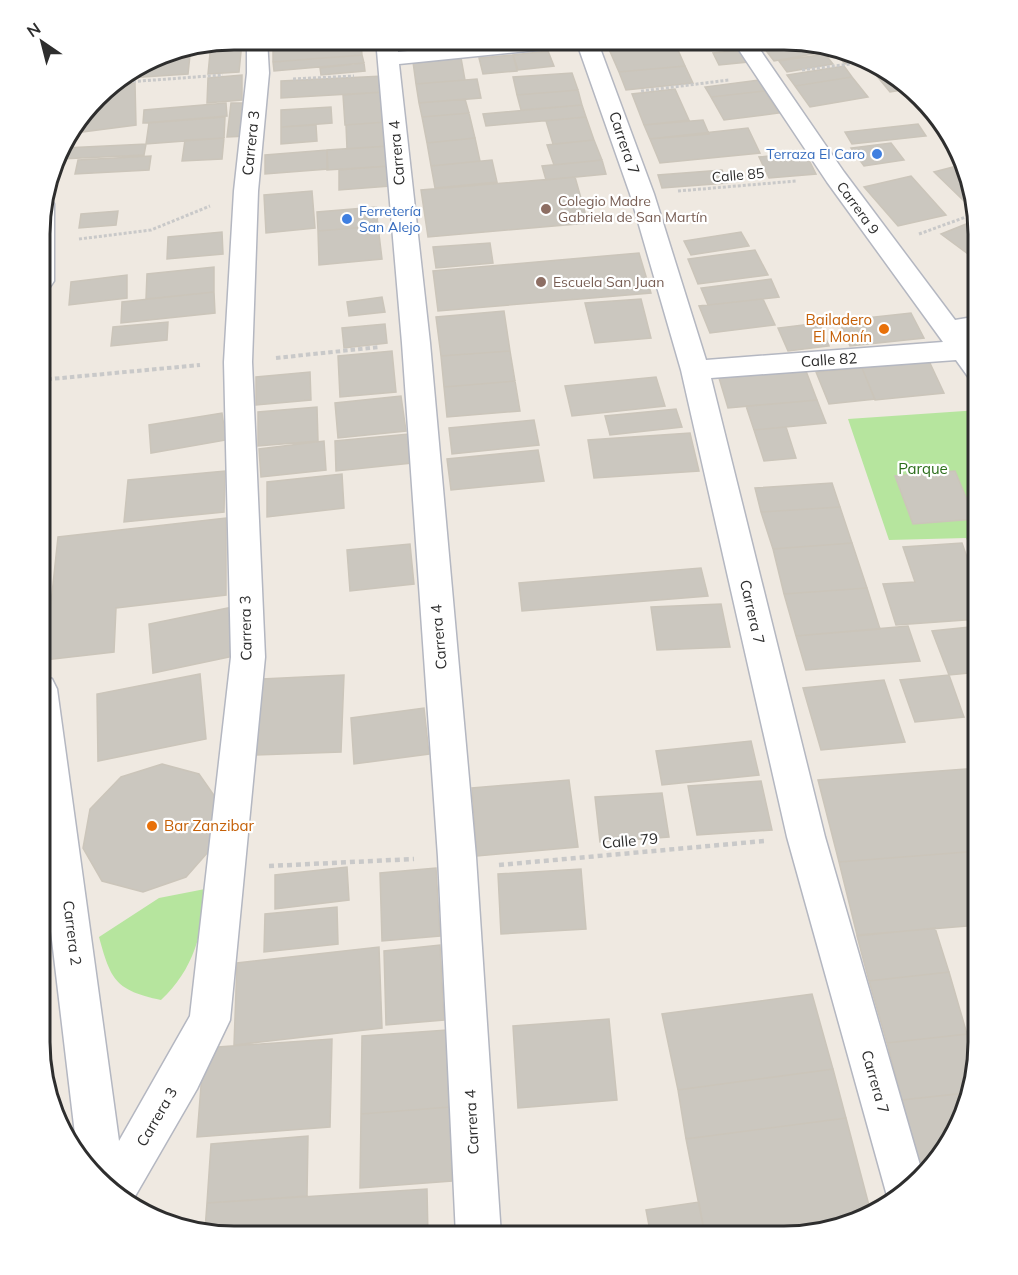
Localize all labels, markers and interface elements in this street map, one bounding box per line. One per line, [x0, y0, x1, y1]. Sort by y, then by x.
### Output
north arrow [12, 12, 72, 72]
text: N [23, 18, 44, 41]
street label: Carrera 7 [605, 109, 644, 177]
street label: Carrera 3 [238, 110, 263, 176]
street label: Carrera 4 [384, 120, 409, 186]
place label: Terraza El Caro [766, 145, 865, 163]
marker: Terraza El Caro [870, 147, 884, 161]
street label: Calle 85 [711, 164, 765, 186]
street label: Carrera 9 [833, 178, 883, 238]
place label: Colegio Madre Gabriela de San Martín [558, 192, 707, 226]
place label: Ferretería San Alejo [359, 202, 421, 236]
marker: Colegio Madre Gabriela de San Martín [539, 202, 553, 216]
marker: Ferretería San Alejo [340, 212, 354, 226]
place label: Escuela San Juan [553, 273, 664, 291]
marker: Escuela San Juan [534, 275, 548, 289]
place label: Bailadero El Monín [806, 310, 872, 346]
marker: Bailadero El Monín [877, 322, 891, 336]
street label: Calle 82 [800, 348, 858, 371]
park label: Parque [898, 459, 948, 478]
street label: Carrera 7 [736, 578, 769, 646]
street label: Carrera 3 [235, 595, 256, 661]
street label: Carrera 4 [426, 604, 451, 670]
place label: Bar Zanzibar [164, 816, 254, 835]
marker: Bar Zanzibar [145, 819, 159, 833]
street label: Calle 79 [601, 829, 659, 852]
street label: Carrera 2 [59, 899, 86, 966]
street label: Carrera 7 [857, 1048, 894, 1116]
street label: Carrera 3 [132, 1084, 181, 1150]
street label: Carrera 4 [460, 1089, 483, 1155]

